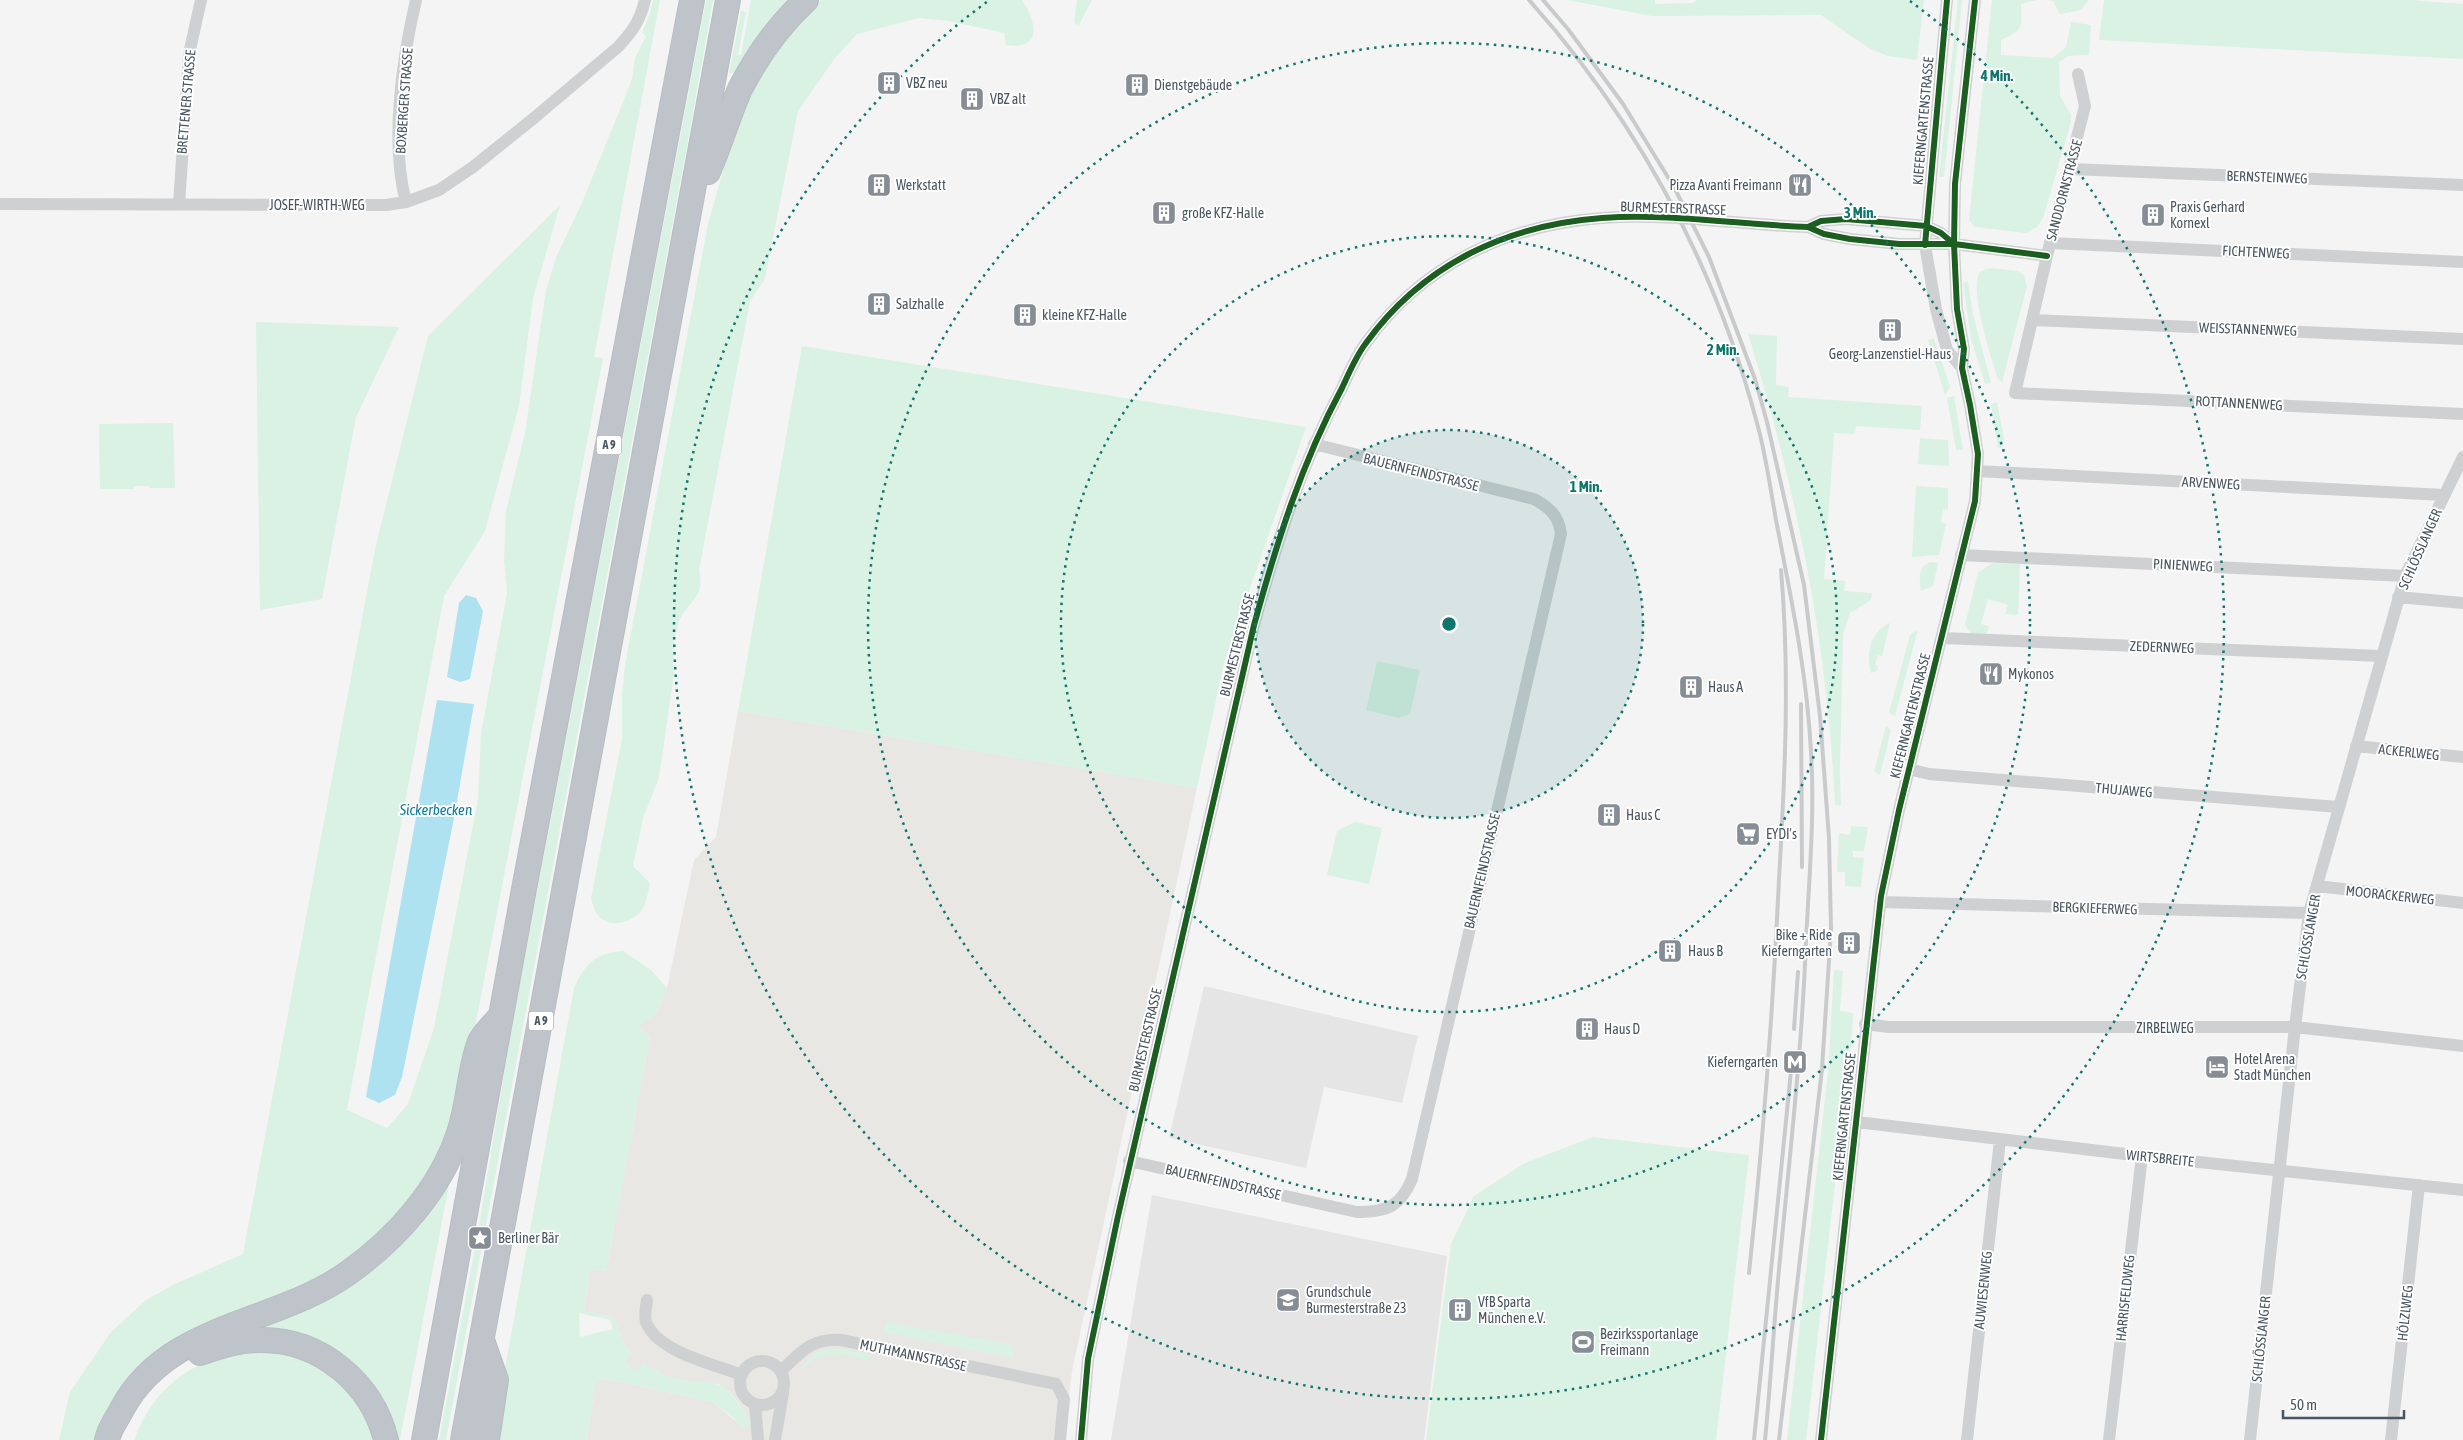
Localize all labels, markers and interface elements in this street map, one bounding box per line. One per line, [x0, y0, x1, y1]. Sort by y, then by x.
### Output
street label: BOXBERGER STRASSE [392, 47, 416, 155]
street label: BRETTENER STRASSE [173, 49, 199, 155]
street label: KIEFERNGARTENSTRASSE [1909, 56, 1937, 186]
text: 4 Min. [1980, 67, 2014, 84]
building icon: VBZ neu [876, 70, 902, 96]
building icon: Dienstgebäude [1124, 72, 1150, 98]
place label: VBZ neu [906, 75, 948, 91]
place label: Dienstgebäude [1154, 77, 1232, 93]
building icon: VBZ alt [959, 86, 985, 112]
place label: VBZ alt [990, 91, 1026, 107]
street label: SANDDORNSTRASSE [2043, 138, 2085, 242]
street label: BERNSTEINWEG [2226, 168, 2308, 186]
building icon: Werkstatt [866, 172, 892, 198]
restaurant icon: Pizza Avanti Freimann [1787, 172, 1813, 198]
place label: Werkstatt [896, 177, 946, 193]
place label: Pizza Avanti Freimann [1669, 177, 1782, 193]
street label: JOSEF-WIRTH-WEG [269, 197, 365, 213]
street label: BURMESTERSTRASSE [1620, 198, 1726, 218]
place label: Praxis Gerhard Kornexl [2170, 199, 2245, 231]
building icon: große KFZ-Halle [1151, 200, 1177, 226]
building icon: Praxis Gerhard Kornexl [2140, 202, 2166, 228]
text: 3 Min. [1844, 204, 1877, 221]
place label: große KFZ-Halle [1182, 205, 1264, 221]
street label: FICHTENWEG [2222, 242, 2290, 262]
building icon: Salzhalle [866, 291, 892, 317]
place label: Salzhalle [896, 296, 944, 312]
building icon: kleine KFZ-Halle [1012, 302, 1038, 328]
place label: kleine KFZ-Halle [1042, 307, 1127, 323]
building icon: Georg-Lanzenstiel-Haus [1877, 317, 1903, 343]
street label: WEISSTANNENWEG [2199, 319, 2297, 339]
text: 2 Min. [1707, 341, 1740, 358]
place label: Georg-Lanzenstiel-Haus [1829, 346, 1951, 362]
street label: ROTTANNENWEG [2195, 393, 2283, 413]
road number: A 9 [596, 436, 622, 454]
street label: BAUERNFEINDSTRASSE [1362, 450, 1480, 494]
street label: ARVENWEG [2181, 473, 2241, 493]
text: 1 Min. [1570, 478, 1603, 495]
street label: SCHLÖSSLANGER [2395, 506, 2445, 592]
street label: PINIENWEG [2153, 555, 2213, 575]
street label: BURMESTERSTRASSE [1216, 592, 1258, 698]
centre of rings [1440, 615, 1458, 633]
street label: ZEDERNWEG [2129, 638, 2195, 656]
street label: KIEFERNGARTENSTRASSE [1887, 652, 1933, 780]
restaurant icon: Mykonos [1978, 661, 2004, 687]
place label: Mykonos [2008, 666, 2054, 682]
building icon: Haus A [1678, 674, 1704, 700]
place label: Haus A [1708, 679, 1743, 695]
street label: ACKERLWEG [2378, 741, 2440, 763]
street label: THUJAWEG [2095, 780, 2153, 800]
water label: Sickerbecken [399, 801, 472, 818]
building icon: Haus C [1596, 802, 1622, 828]
place label: Haus C [1626, 807, 1661, 823]
street label: BAUERNFEINDSTRASSE [1461, 812, 1503, 930]
supermarket icon: EYDI's [1735, 821, 1761, 847]
place label: EYDI's [1766, 826, 1797, 842]
street label: MOORACKERWEG [2345, 882, 2435, 908]
street label: SCHLÖSSLANGER [2293, 893, 2323, 981]
street label: BERGKIEFERWEG [2052, 899, 2138, 917]
place label: Bike + Ride Kieferngarten [1761, 927, 1832, 959]
building icon: Bike + Ride Kieferngarten [1836, 930, 1862, 956]
building icon: Haus B [1657, 938, 1683, 964]
place label: Haus B [1688, 943, 1723, 959]
street label: BURMESTERSTRASSE [1125, 987, 1165, 1093]
road number: A 9 [528, 1011, 554, 1030]
building icon: Haus D [1574, 1016, 1600, 1042]
street label: ZIRBELWEG [2136, 1020, 2194, 1036]
place label: Haus D [1604, 1021, 1640, 1037]
metro station icon: Kieferngarten [1782, 1049, 1808, 1075]
place label: Hotel Arena Stadt München [2234, 1051, 2311, 1083]
street label: KIEFERNGARTENSTRASSE [1829, 1052, 1859, 1182]
place label: Kieferngarten [1707, 1054, 1778, 1070]
hotel icon: Hotel Arena Stadt München [2204, 1054, 2230, 1080]
street label: WIRTSBREITE [2125, 1146, 2195, 1170]
street label: BAUERNFEINDSTRASSE [1164, 1161, 1282, 1203]
place icon: Berliner Bär [467, 1225, 493, 1251]
place label: Berliner Bär [498, 1230, 559, 1246]
street label: AUWIESENWEG [1971, 1250, 1995, 1330]
street label: HARRISFELDWEG [2113, 1254, 2137, 1342]
place label: Grundschule Burmesterstraße 23 [1306, 1284, 1407, 1316]
street label: HÖLZLWEG [2394, 1284, 2416, 1342]
school or university icon: Grundschule Burmesterstraße 23 [1275, 1287, 1301, 1313]
place label: VfB Sparta München e.V. [1478, 1294, 1546, 1326]
street label: SCHLÖSSLANGER [2249, 1295, 2273, 1383]
building icon: VfB Sparta München e.V. [1447, 1297, 1473, 1323]
place label: Bezirkssportanlage Freimann [1600, 1326, 1698, 1358]
sports icon: Bezirkssportanlage Freimann [1570, 1329, 1596, 1355]
street label: MUTHMANNSTRASSE [858, 1336, 968, 1374]
scale bar [2283, 1388, 2404, 1420]
text: 50 m [2290, 1396, 2317, 1413]

